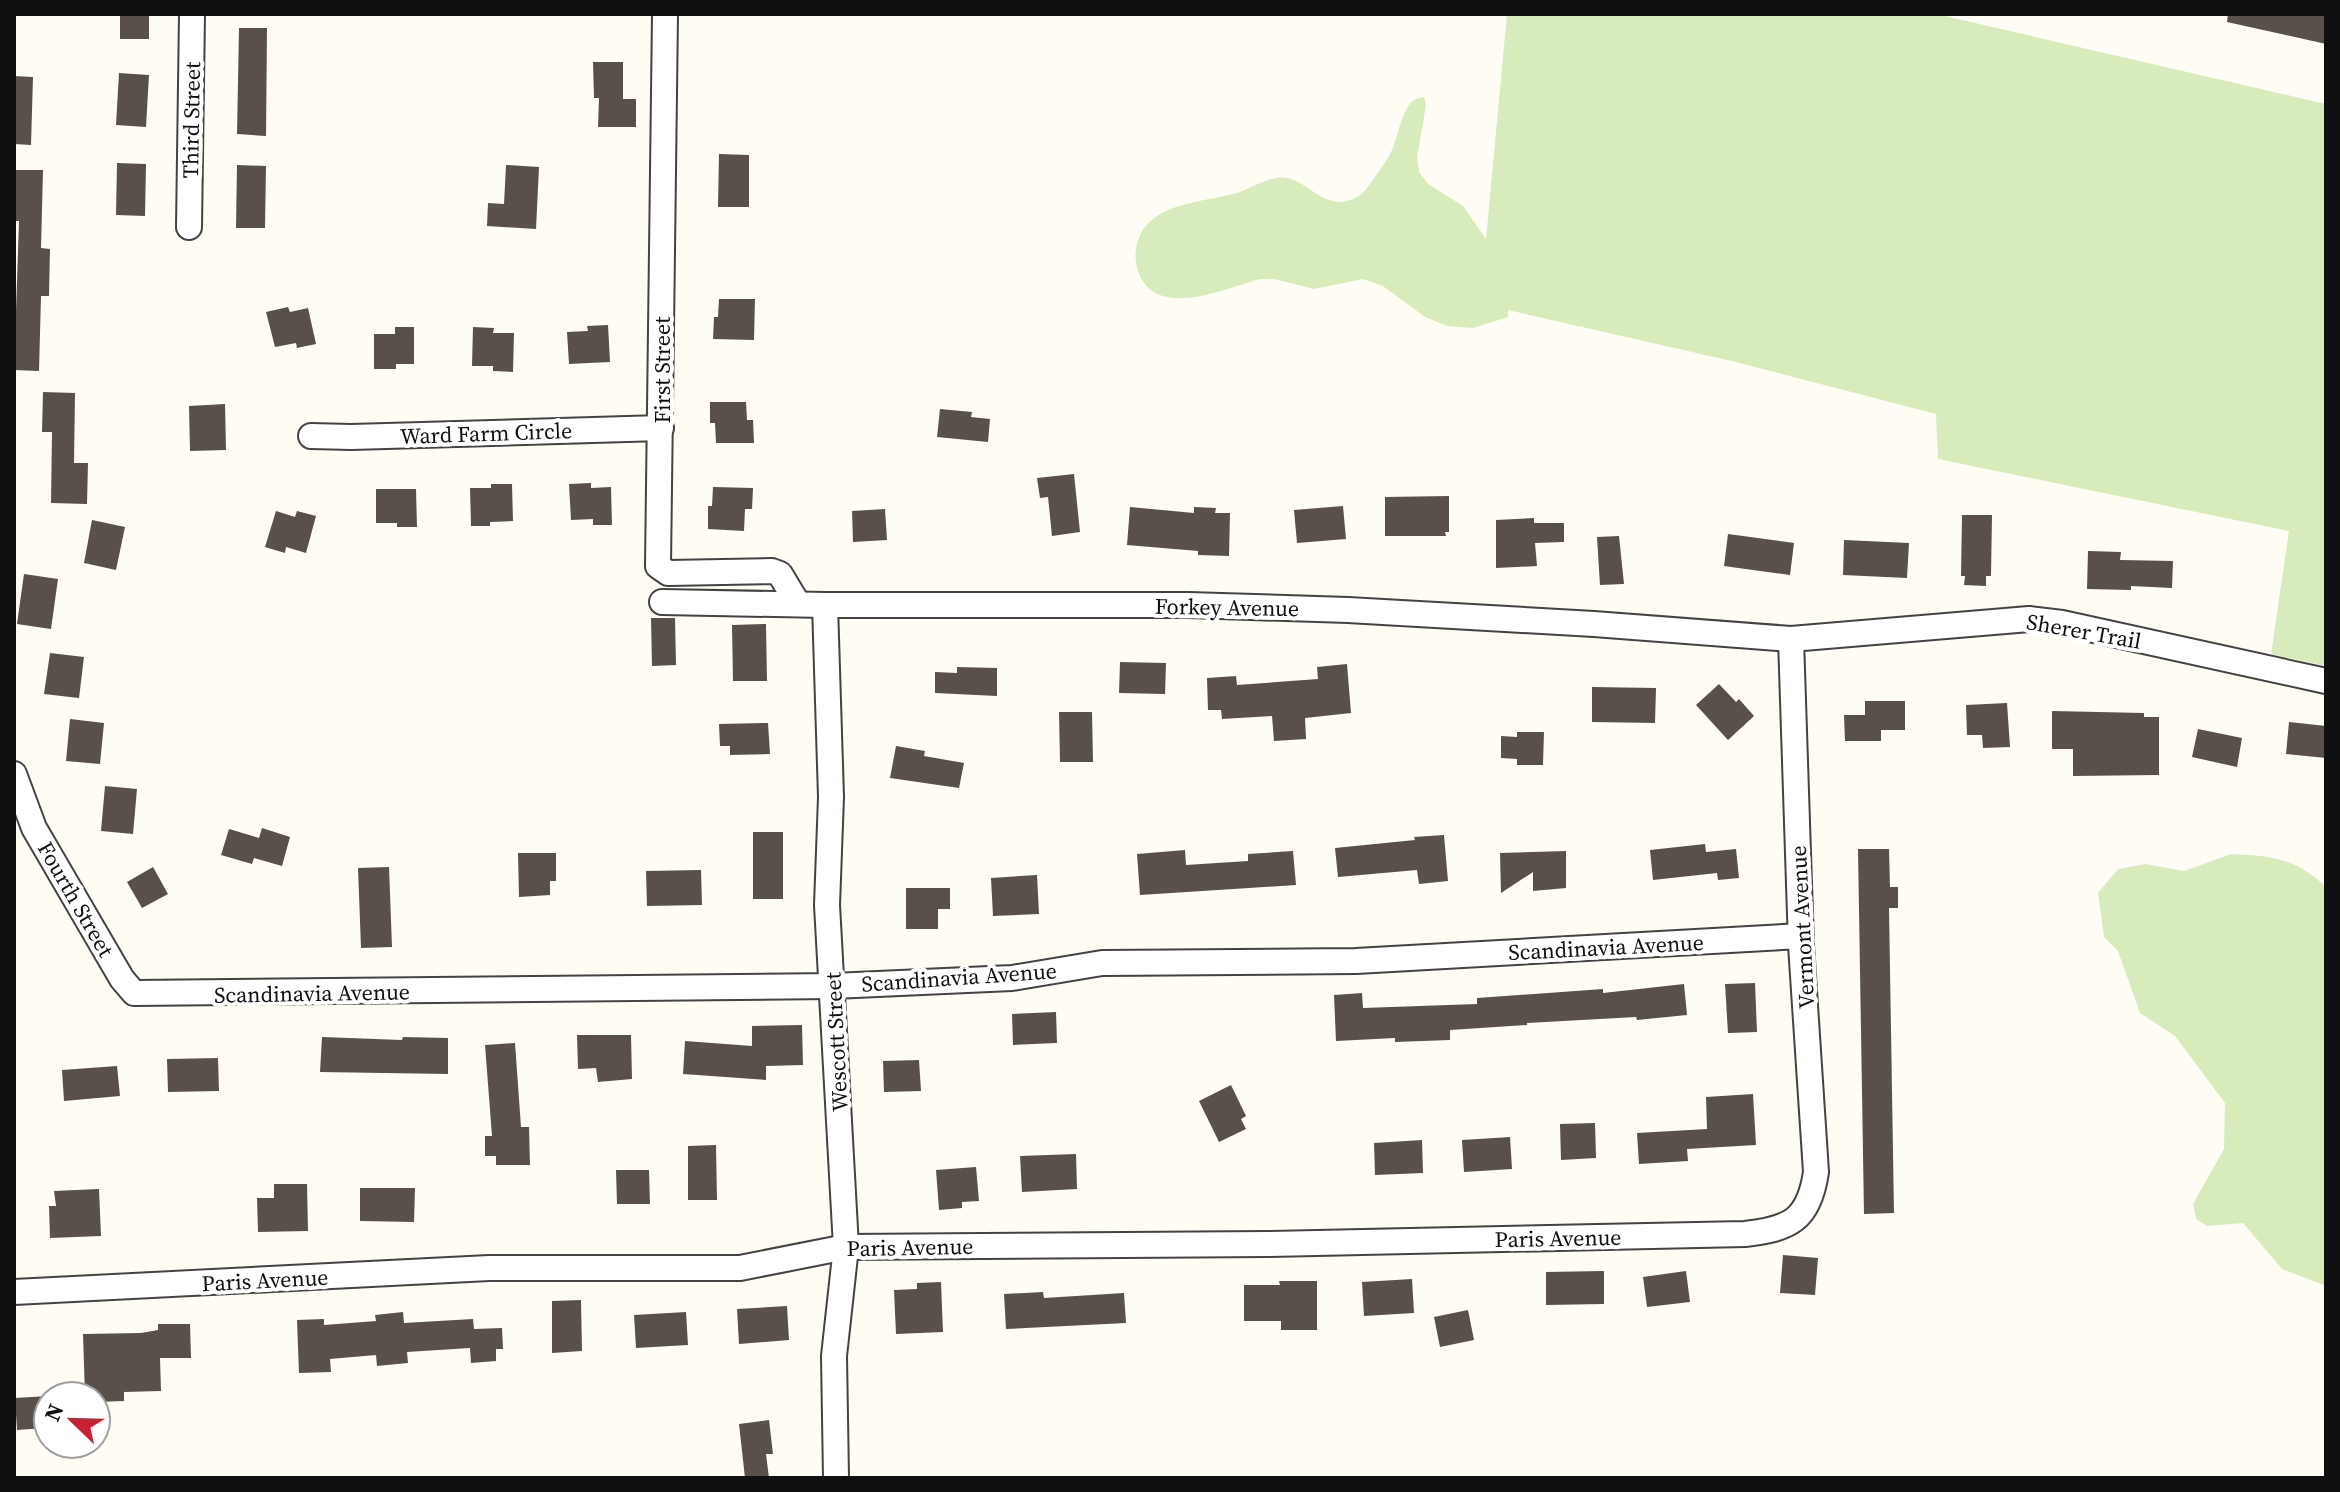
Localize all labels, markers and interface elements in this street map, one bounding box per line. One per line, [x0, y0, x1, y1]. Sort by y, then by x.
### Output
street label: Third Street [175, 61, 207, 179]
street label: First Street [647, 316, 677, 423]
street label: Ward Farm Circle [399, 415, 573, 451]
street label: Forkey Avenue [1155, 591, 1299, 623]
street label: Sherer Trail [2024, 606, 2144, 656]
street label: Fourth Street [31, 836, 122, 963]
street label: Vermont Avenue [1783, 845, 1821, 1009]
street label: Scandinavia Avenue [1507, 927, 1705, 967]
street label: Scandinavia Avenue [860, 955, 1058, 999]
street label: Wescott Street [817, 971, 855, 1112]
street label: Scandinavia Avenue [214, 976, 410, 1010]
street label: Paris Avenue [1494, 1222, 1622, 1254]
street label: Paris Avenue [846, 1231, 974, 1263]
street label: Paris Avenue [201, 1262, 329, 1298]
north arrow [32, 1380, 112, 1460]
text: N [37, 1399, 71, 1425]

